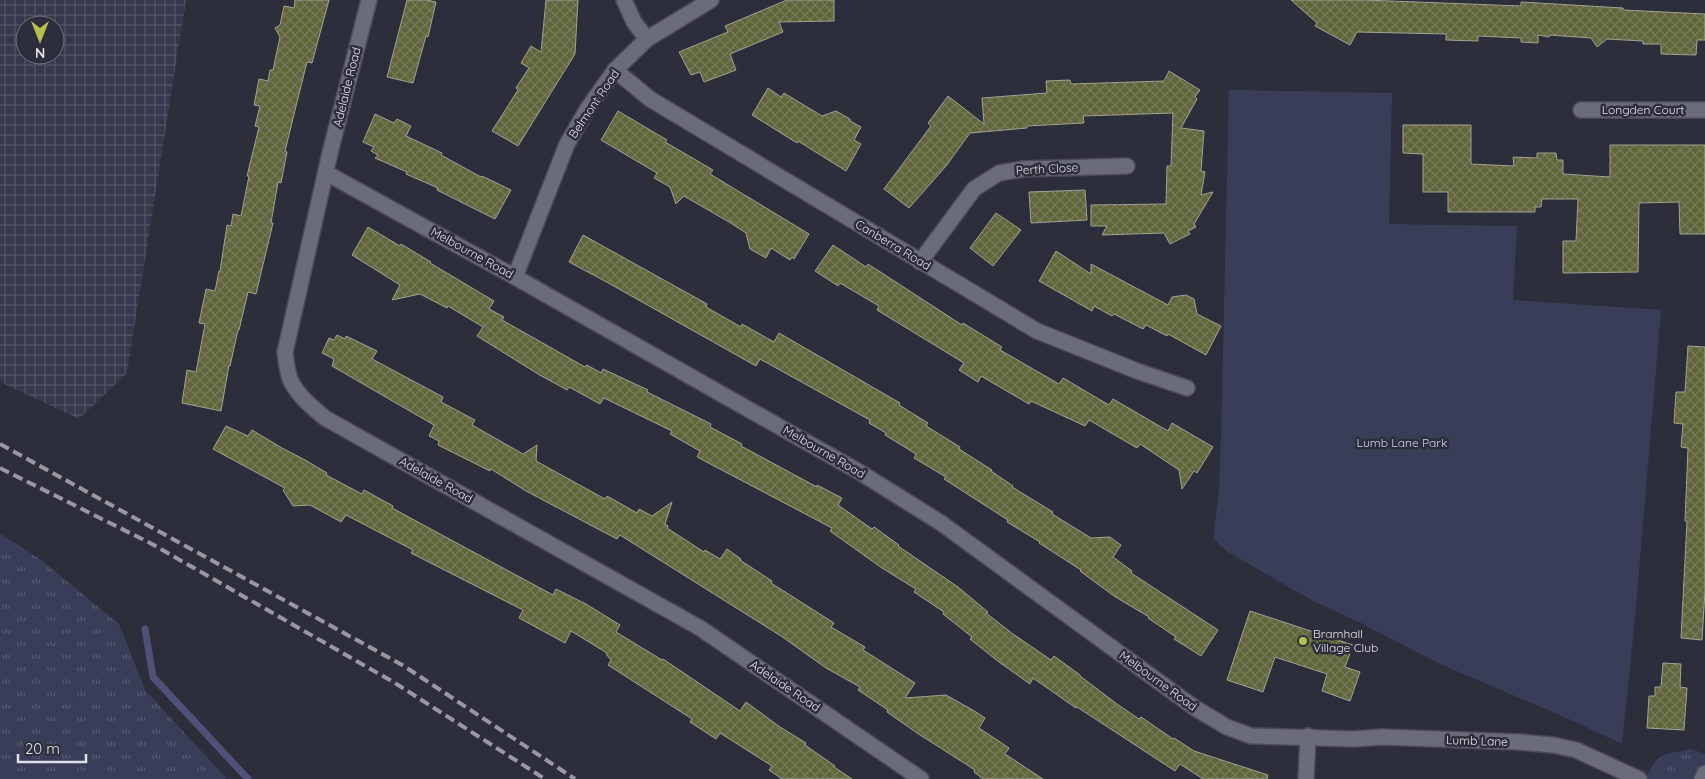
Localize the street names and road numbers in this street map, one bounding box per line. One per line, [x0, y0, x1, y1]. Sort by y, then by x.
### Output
street label: Adelaide Road [329, 46, 364, 128]
street label: Belmont Road [565, 67, 622, 141]
street label: Longden Court [1602, 102, 1684, 117]
street label: Perth Close [1015, 159, 1079, 178]
street label: Canberra Road [853, 216, 934, 273]
street label: Melbourne Road [428, 224, 516, 281]
street label: Melbourne Road [781, 422, 868, 481]
street label: Adelaide Road [397, 453, 476, 506]
street label: Melbourne Road [1117, 647, 1200, 714]
street label: Adelaide Road [747, 657, 823, 715]
street label: Lumb Lane [1446, 732, 1509, 749]

